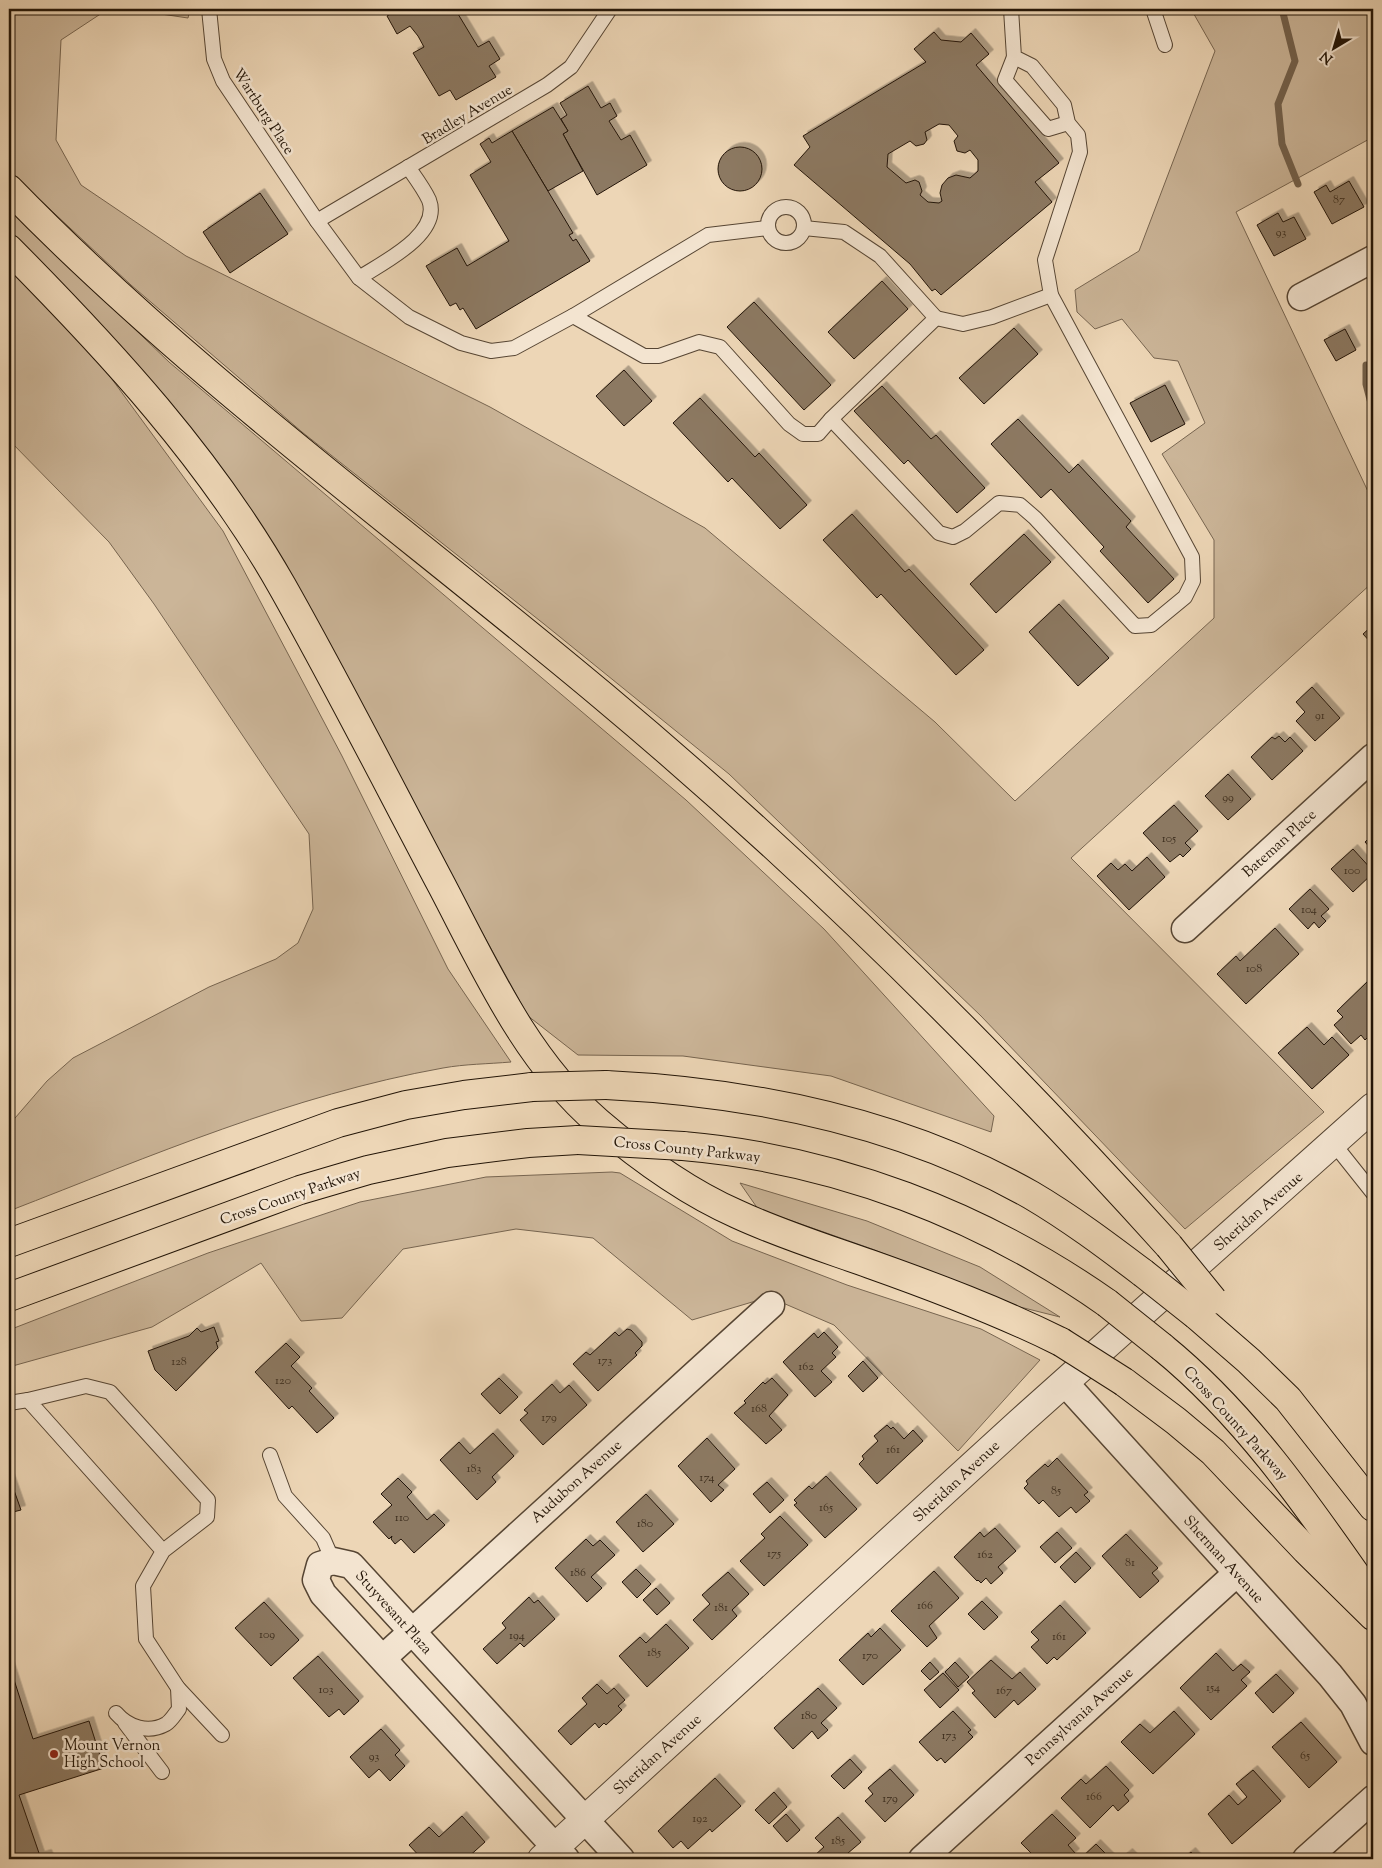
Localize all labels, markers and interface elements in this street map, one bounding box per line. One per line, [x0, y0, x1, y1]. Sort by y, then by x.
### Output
north arrow [1310, 22, 1360, 72]
text: N [1317, 45, 1338, 68]
street label: Wartburg Place [227, 64, 299, 159]
street label: Bradley Avenue [419, 80, 517, 151]
house number: 87 [1333, 191, 1345, 209]
house number: 93 [1276, 224, 1286, 242]
house number: 91 [1315, 707, 1325, 725]
house number: 99 [1222, 789, 1234, 807]
street label: Bateman Place [1238, 805, 1322, 883]
house number: 105 [1162, 830, 1176, 848]
house number: 100 [1344, 862, 1360, 880]
house number: 104 [1301, 901, 1317, 919]
house number: 108 [1246, 960, 1262, 978]
street label: Cross County Parkway [612, 1132, 762, 1169]
street label: Cross County Parkway [217, 1163, 364, 1231]
street label: Sheridan Avenue [1210, 1167, 1308, 1257]
house number: 173 [598, 1352, 613, 1370]
house number: 128 [171, 1353, 187, 1371]
house number: 162 [798, 1358, 814, 1376]
street label: Cross County Parkway [1178, 1362, 1292, 1486]
house number: 120 [275, 1372, 291, 1390]
house number: 168 [751, 1400, 767, 1418]
house number: 179 [541, 1409, 557, 1427]
street label: Audubon Avenue [527, 1436, 627, 1529]
street label: Sheridan Avenue [909, 1436, 1005, 1528]
house number: 161 [886, 1441, 900, 1459]
house number: 183 [467, 1460, 482, 1478]
house number: 174 [699, 1469, 715, 1487]
house number: 85 [1051, 1482, 1061, 1500]
house number: 165 [819, 1499, 833, 1517]
house number: 110 [395, 1509, 409, 1527]
street label: Sherman Avenue [1178, 1511, 1268, 1609]
house number: 180 [637, 1515, 653, 1533]
house number: 175 [767, 1545, 781, 1563]
house number: 162 [977, 1546, 993, 1564]
house number: 81 [1125, 1554, 1135, 1572]
house number: 186 [570, 1564, 586, 1582]
street label: Stuyvesant Plaza [349, 1566, 436, 1660]
house number: 166 [917, 1597, 933, 1615]
house number: 181 [714, 1599, 728, 1617]
house number: 109 [259, 1626, 275, 1644]
house number: 194 [509, 1627, 525, 1645]
house number: 161 [1052, 1628, 1066, 1646]
house number: 185 [647, 1644, 661, 1662]
house number: 170 [862, 1647, 878, 1665]
street label: Pennsylvania Avenue [1022, 1663, 1138, 1771]
house number: 154 [1206, 1679, 1220, 1697]
house number: 103 [318, 1681, 334, 1699]
house number: 167 [996, 1682, 1012, 1700]
house number: 180 [801, 1707, 817, 1725]
street label: Sheridan Avenue [609, 1710, 707, 1800]
house number: 173 [942, 1727, 957, 1745]
place label: Mount Vernon High School [64, 1736, 161, 1774]
house number: 65 [1300, 1747, 1310, 1765]
marker: Mount Vernon High School [48, 1748, 60, 1760]
house number: 93 [369, 1748, 379, 1766]
house number: 166 [1086, 1788, 1102, 1806]
house number: 179 [882, 1790, 898, 1808]
house number: 192 [692, 1810, 708, 1828]
house number: 185 [831, 1832, 845, 1850]

